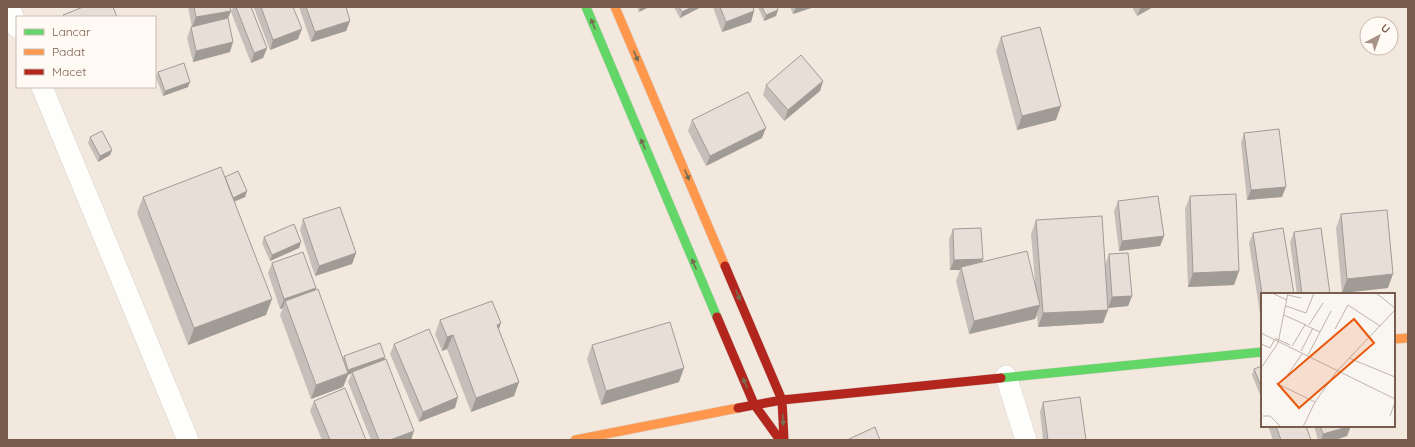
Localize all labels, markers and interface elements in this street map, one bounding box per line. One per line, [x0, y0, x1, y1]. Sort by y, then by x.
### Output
legend [16, 16, 156, 88]
north arrow [1359, 16, 1399, 56]
one-way arrow [589, 18, 595, 30]
text: U [1378, 21, 1393, 36]
text: Lancar [52, 24, 91, 39]
text: Padat [52, 44, 85, 59]
one-way arrow [633, 50, 639, 61]
text: Macet [52, 64, 86, 79]
one-way arrow [639, 138, 645, 150]
one-way arrow [684, 170, 690, 181]
one-way arrow [690, 257, 696, 269]
one-way arrow [735, 290, 741, 302]
inset map [1261, 293, 1395, 427]
one-way arrow [741, 377, 747, 389]
one-way arrow [779, 414, 786, 426]

